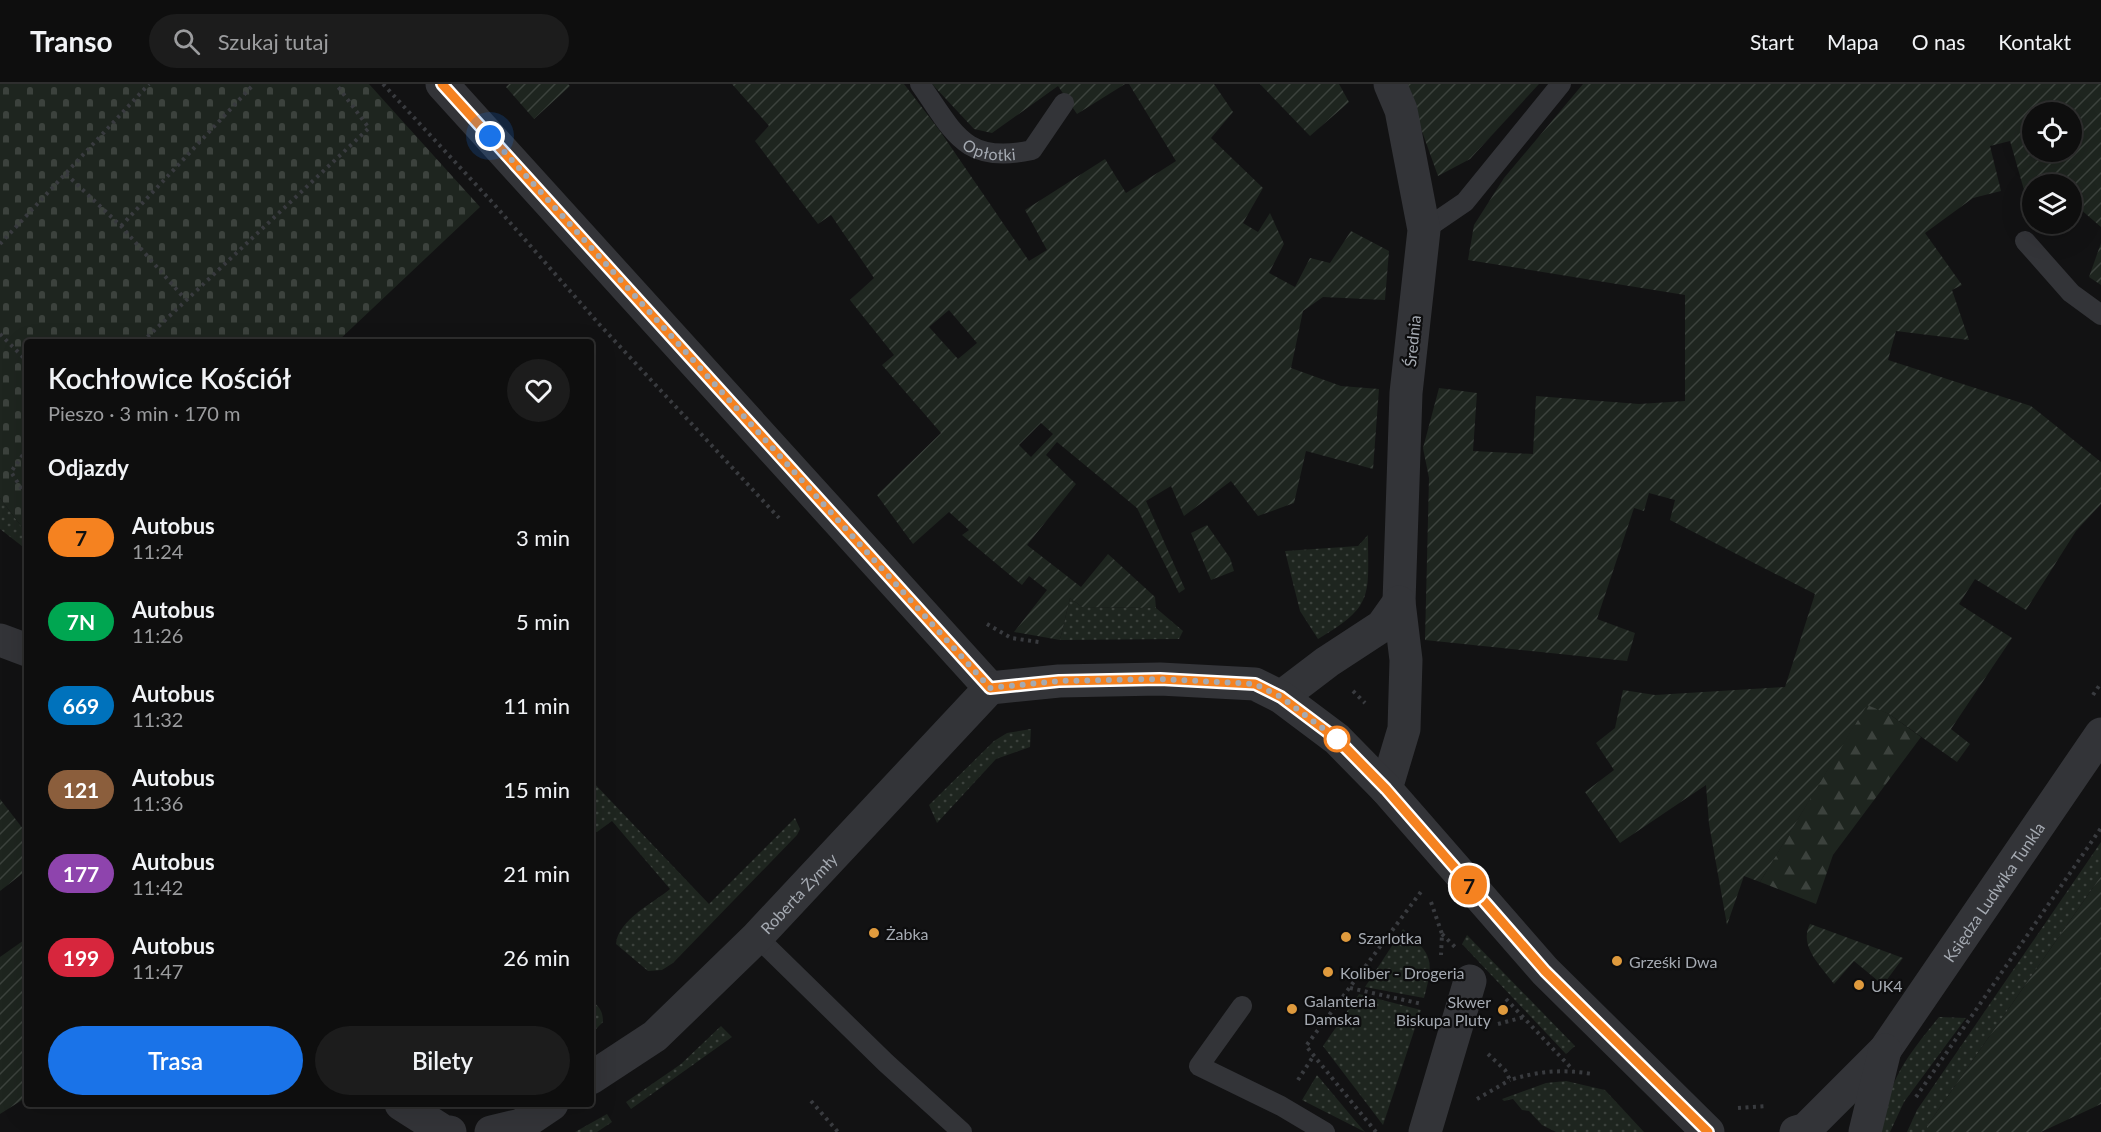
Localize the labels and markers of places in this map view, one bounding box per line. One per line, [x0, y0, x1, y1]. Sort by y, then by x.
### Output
unlabelled marker [1324, 726, 1350, 752]
place label: Żabka [886, 924, 929, 943]
marker: Żabka [867, 926, 881, 940]
place label: Szarlotka [1358, 928, 1422, 947]
marker: Szarlotka [1339, 930, 1353, 944]
place label: Grześki Dwa [1629, 952, 1718, 971]
marker: Grześki Dwa [1610, 954, 1624, 968]
place label: Koliber - Drogeria [1340, 963, 1465, 982]
marker: Koliber - Drogeria [1321, 965, 1335, 979]
place label: UK4 [1871, 976, 1903, 995]
marker: UK4 [1852, 978, 1866, 992]
place label: Galanteria Damska [1304, 991, 1376, 1028]
place label: Skwer Biskupa Pluty [1396, 992, 1492, 1029]
marker: Galanteria Damska [1285, 1002, 1299, 1016]
marker: Skwer Biskupa Pluty [1496, 1003, 1510, 1017]

